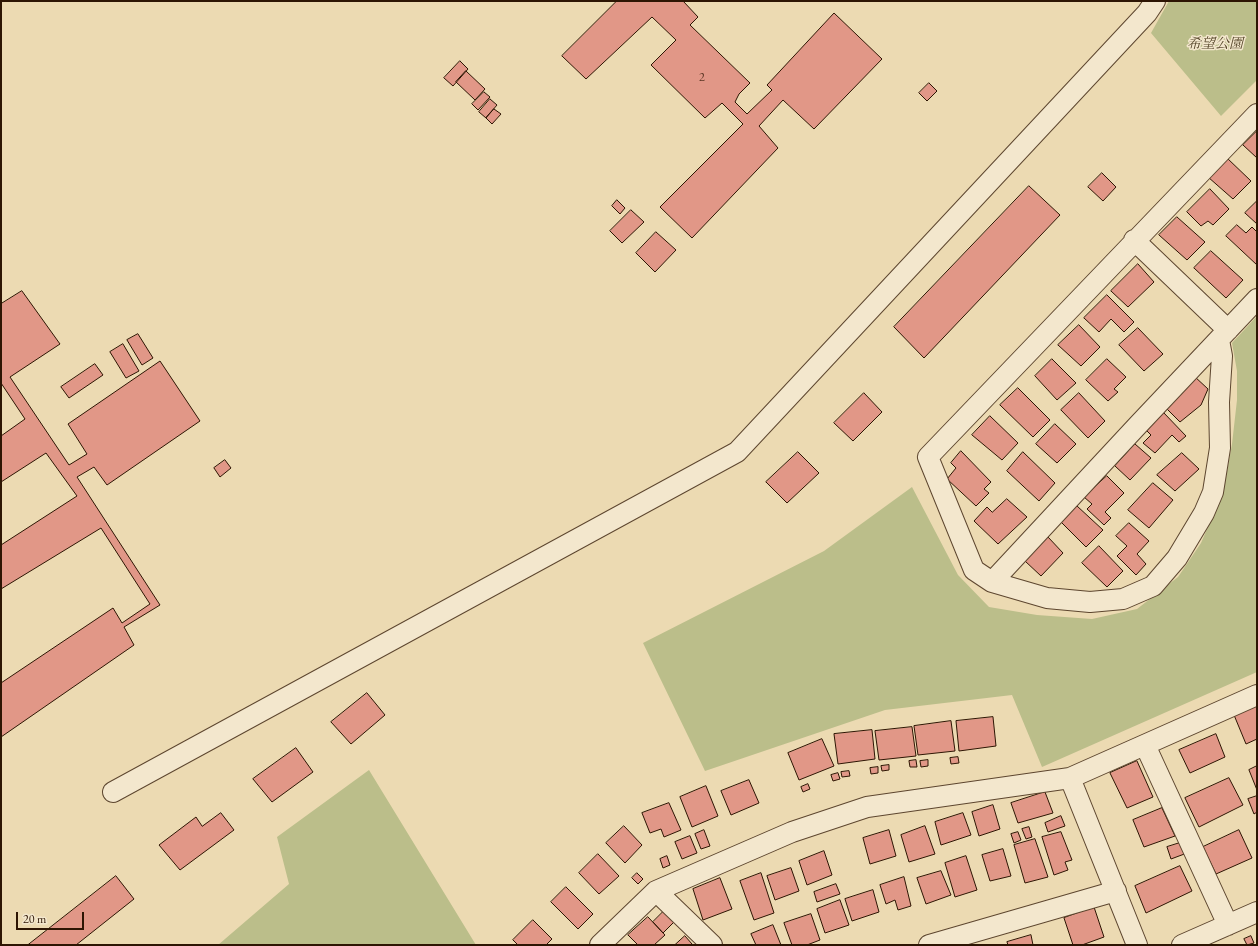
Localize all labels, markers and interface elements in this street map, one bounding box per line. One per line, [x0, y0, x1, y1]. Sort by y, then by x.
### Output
park label: 希望公園 [1187, 36, 1243, 52]
house number: 2 [699, 71, 705, 85]
scale bar [18, 904, 86, 930]
text: 20 m [23, 911, 46, 927]

